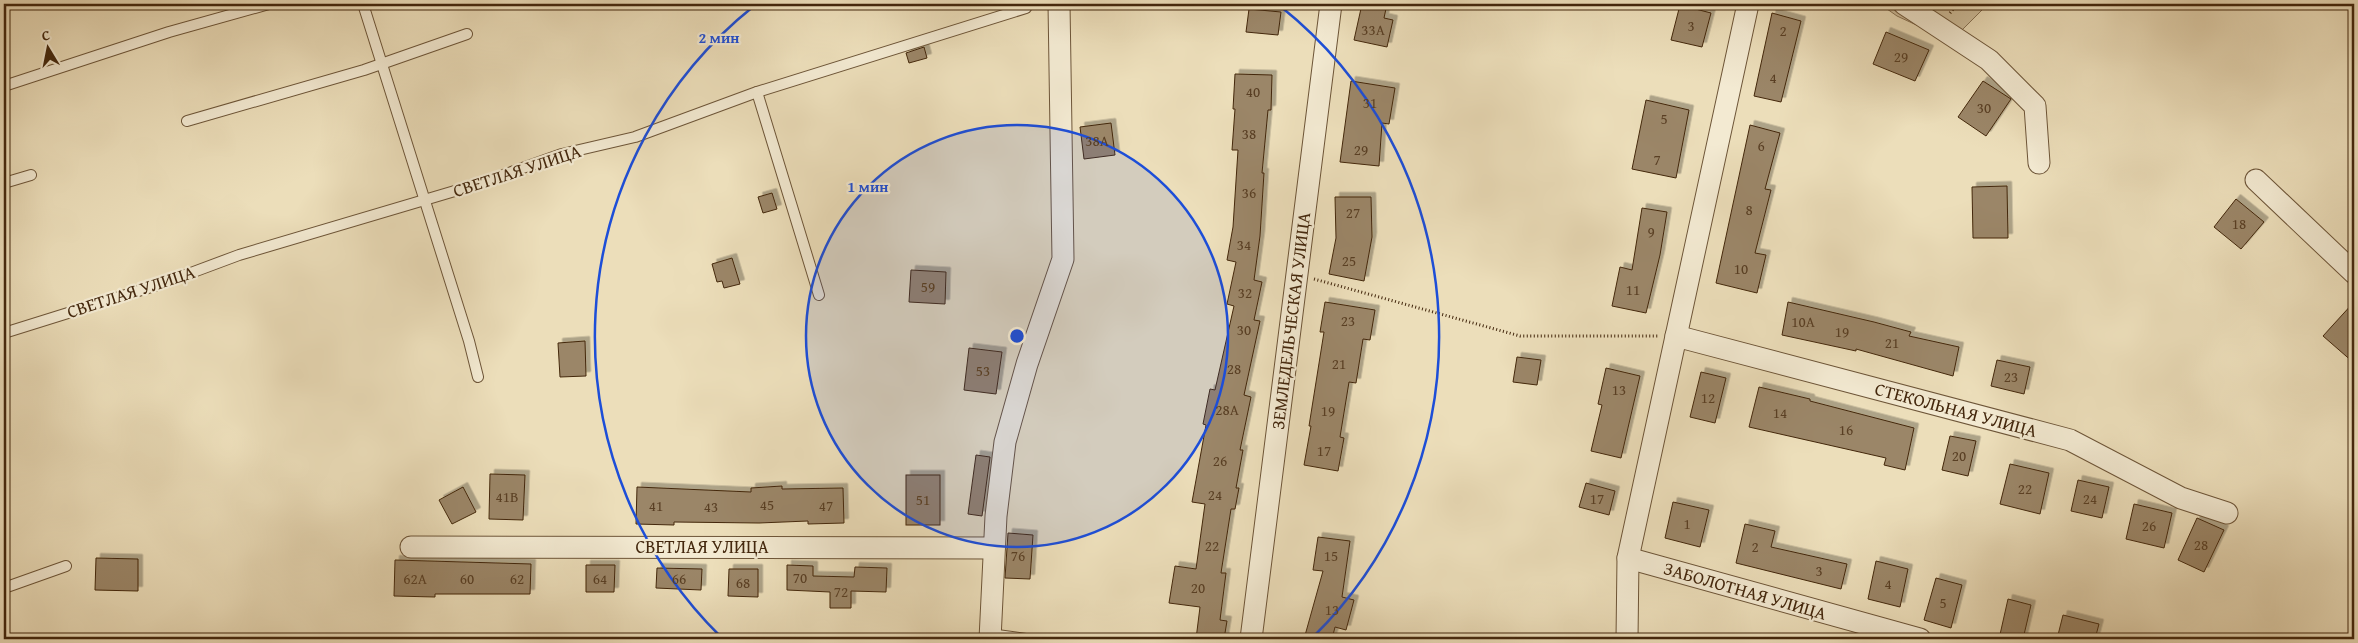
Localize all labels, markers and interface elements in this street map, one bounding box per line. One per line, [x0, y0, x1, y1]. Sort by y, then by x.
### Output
house number: 3 [1687, 15, 1695, 36]
house number: 33А [1361, 19, 1385, 40]
house number: 2 [1779, 20, 1787, 41]
north arrow [22, 22, 72, 72]
text: С [40, 25, 51, 46]
text: 2 мин [699, 27, 740, 48]
house number: 29 [1894, 46, 1908, 67]
house number: 4 [1769, 67, 1777, 88]
house number: 40 [1246, 81, 1260, 102]
house number: 31 [1363, 92, 1377, 113]
house number: 30 [1977, 97, 1991, 118]
house number: 5 [1660, 108, 1668, 129]
house number: 38 [1242, 123, 1256, 144]
house number: 38А [1085, 130, 1109, 151]
house number: 6 [1757, 135, 1765, 156]
street label: СВЕТЛАЯ УЛИЦА [449, 137, 584, 204]
house number: 29 [1354, 139, 1368, 160]
house number: 7 [1653, 149, 1661, 170]
text: 1 мин [848, 176, 889, 197]
house number: 36 [1242, 182, 1256, 203]
house number: 8 [1745, 199, 1753, 220]
house number: 27 [1346, 202, 1360, 223]
street label: ЗЕМЛЕДЕЛЬЧЕСКАЯ УЛИЦА [1264, 211, 1317, 431]
house number: 18 [2232, 213, 2246, 234]
house number: 9 [1647, 221, 1655, 242]
house number: 34 [1237, 234, 1251, 255]
house number: 25 [1342, 250, 1356, 271]
street label: СВЕТЛАЯ УЛИЦА [63, 258, 198, 325]
house number: 10 [1734, 258, 1748, 279]
house number: 59 [921, 276, 935, 297]
house number: 11 [1626, 279, 1640, 300]
house number: 32 [1238, 282, 1252, 303]
house number: 23 [1341, 310, 1355, 331]
house number: 10А [1791, 311, 1815, 332]
house number: 30 [1237, 319, 1251, 340]
house number: 19 [1835, 321, 1849, 342]
centre of rings [1008, 327, 1026, 345]
house number: 21 [1885, 332, 1899, 353]
house number: 21 [1332, 353, 1346, 374]
house number: 28 [1227, 358, 1241, 379]
house number: 53 [976, 360, 990, 381]
house number: 23 [2004, 366, 2018, 387]
street label: СТЕКОЛЬНАЯ УЛИЦА [1872, 375, 2040, 444]
house number: 13 [1612, 379, 1626, 400]
house number: 12 [1701, 387, 1715, 408]
house number: 28А [1215, 399, 1239, 420]
house number: 19 [1321, 400, 1335, 421]
house number: 14 [1773, 402, 1787, 423]
house number: 16 [1839, 419, 1853, 440]
house number: 17 [1317, 440, 1331, 461]
house number: 20 [1952, 445, 1966, 466]
house number: 26 [1213, 450, 1227, 471]
house number: 22 [2018, 478, 2032, 499]
house number: 24 [1208, 484, 1222, 505]
house number: 41В [496, 486, 518, 507]
house number: 17 [1590, 488, 1604, 509]
house number: 24 [2083, 488, 2097, 509]
house number: 51 [916, 489, 930, 510]
house number: 45 [760, 494, 774, 515]
house number: 41 [649, 495, 663, 516]
house number: 47 [819, 495, 833, 516]
house number: 43 [704, 496, 718, 517]
house number: 1 [1683, 513, 1691, 534]
house number: 26 [2142, 515, 2156, 536]
street label: СВЕТЛАЯ УЛИЦА [635, 533, 769, 560]
house number: 28 [2194, 534, 2208, 555]
house number: 22 [1205, 535, 1219, 556]
house number: 2 [1751, 536, 1759, 557]
house number: 76 [1011, 545, 1025, 566]
house number: 15 [1324, 545, 1338, 566]
street label: ЗАБОЛОТНАЯ УЛИЦА [1661, 554, 1830, 627]
house number: 3 [1815, 560, 1823, 581]
house number: 70 [793, 567, 807, 588]
house number: 62А [403, 568, 427, 589]
house number: 60 [460, 568, 474, 589]
house number: 62 [510, 568, 524, 589]
house number: 64 [593, 568, 607, 589]
house number: 66 [672, 568, 686, 589]
house number: 68 [736, 572, 750, 593]
house number: 4 [1884, 573, 1892, 594]
house number: 20 [1191, 577, 1205, 598]
house number: 72 [834, 581, 848, 602]
house number: 5 [1939, 592, 1947, 613]
house number: 13 [1325, 599, 1339, 620]

